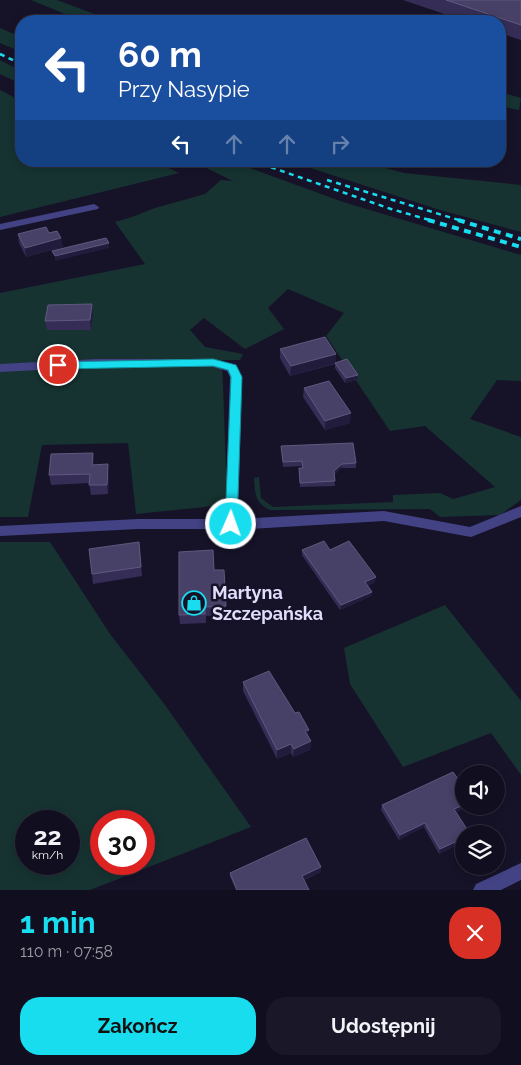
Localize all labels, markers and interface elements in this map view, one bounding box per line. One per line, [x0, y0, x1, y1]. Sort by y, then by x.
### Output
text: 60 m [118, 34, 202, 75]
icon: left [35, 35, 100, 100]
text: Przy Nasypie [118, 76, 250, 102]
icon: left [167, 130, 195, 158]
icon: ahead [220, 130, 248, 158]
icon: ahead [273, 130, 301, 158]
icon: right [326, 130, 354, 158]
pin [37, 344, 79, 386]
icon: arrive [44, 351, 72, 379]
position arrow [204, 497, 256, 549]
place label: Martyna Szczepańska [212, 582, 323, 624]
shop icon: Martyna Szczepańska [181, 590, 207, 616]
map controls [455, 765, 505, 875]
button: sound [455, 765, 505, 815]
speed limit sign: 30 [90, 810, 155, 875]
text: 22 [33, 821, 62, 851]
button: layers [455, 825, 505, 875]
text: km/h [32, 848, 63, 862]
text: 1 min [20, 905, 96, 940]
button: close [449, 907, 501, 959]
text: 110 m · 07:58 [20, 942, 113, 961]
button: Zakończ [20, 997, 256, 1055]
button: Udostępnij [266, 997, 501, 1055]

